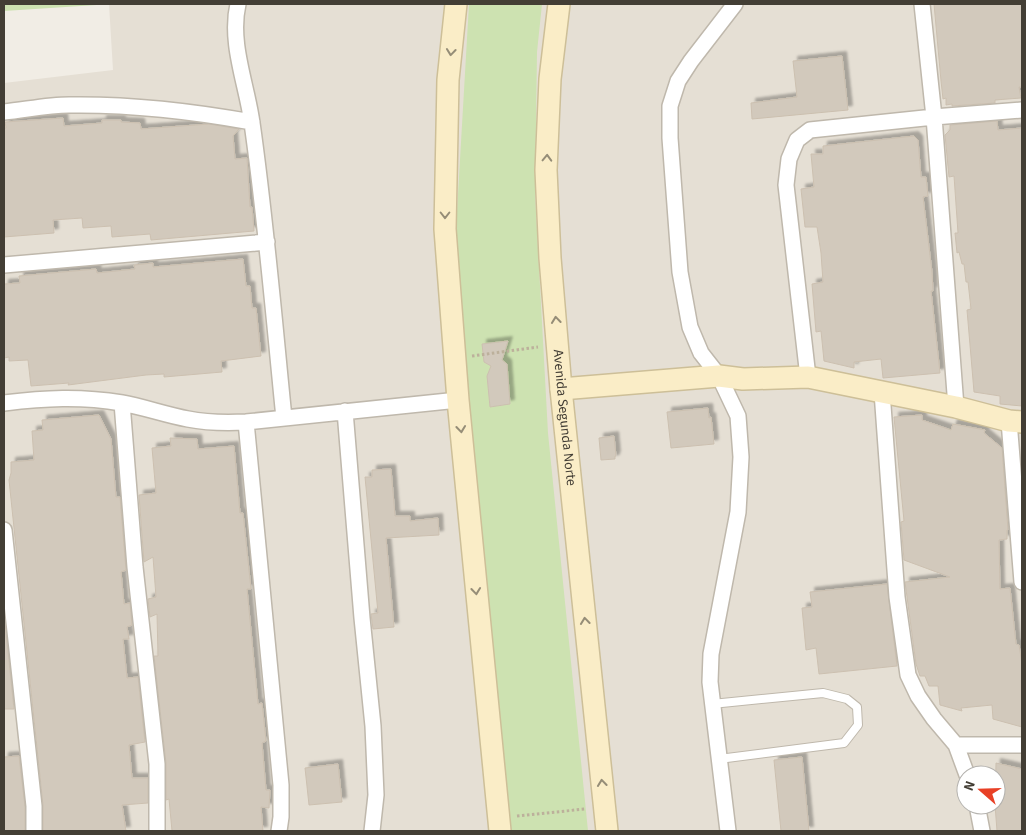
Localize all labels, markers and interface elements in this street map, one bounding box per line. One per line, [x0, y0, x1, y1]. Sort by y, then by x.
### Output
one-way arrow [446, 49, 457, 57]
one-way arrow [542, 154, 552, 162]
one-way arrow [440, 211, 450, 219]
one-way arrow [551, 316, 562, 324]
street label: Avenida Segunda Norte [548, 349, 581, 487]
one-way arrow [455, 425, 466, 433]
one-way arrow [470, 587, 481, 595]
one-way arrow [580, 617, 591, 625]
north arrow [956, 765, 1006, 815]
one-way arrow [597, 778, 608, 786]
text: N [959, 778, 981, 794]

